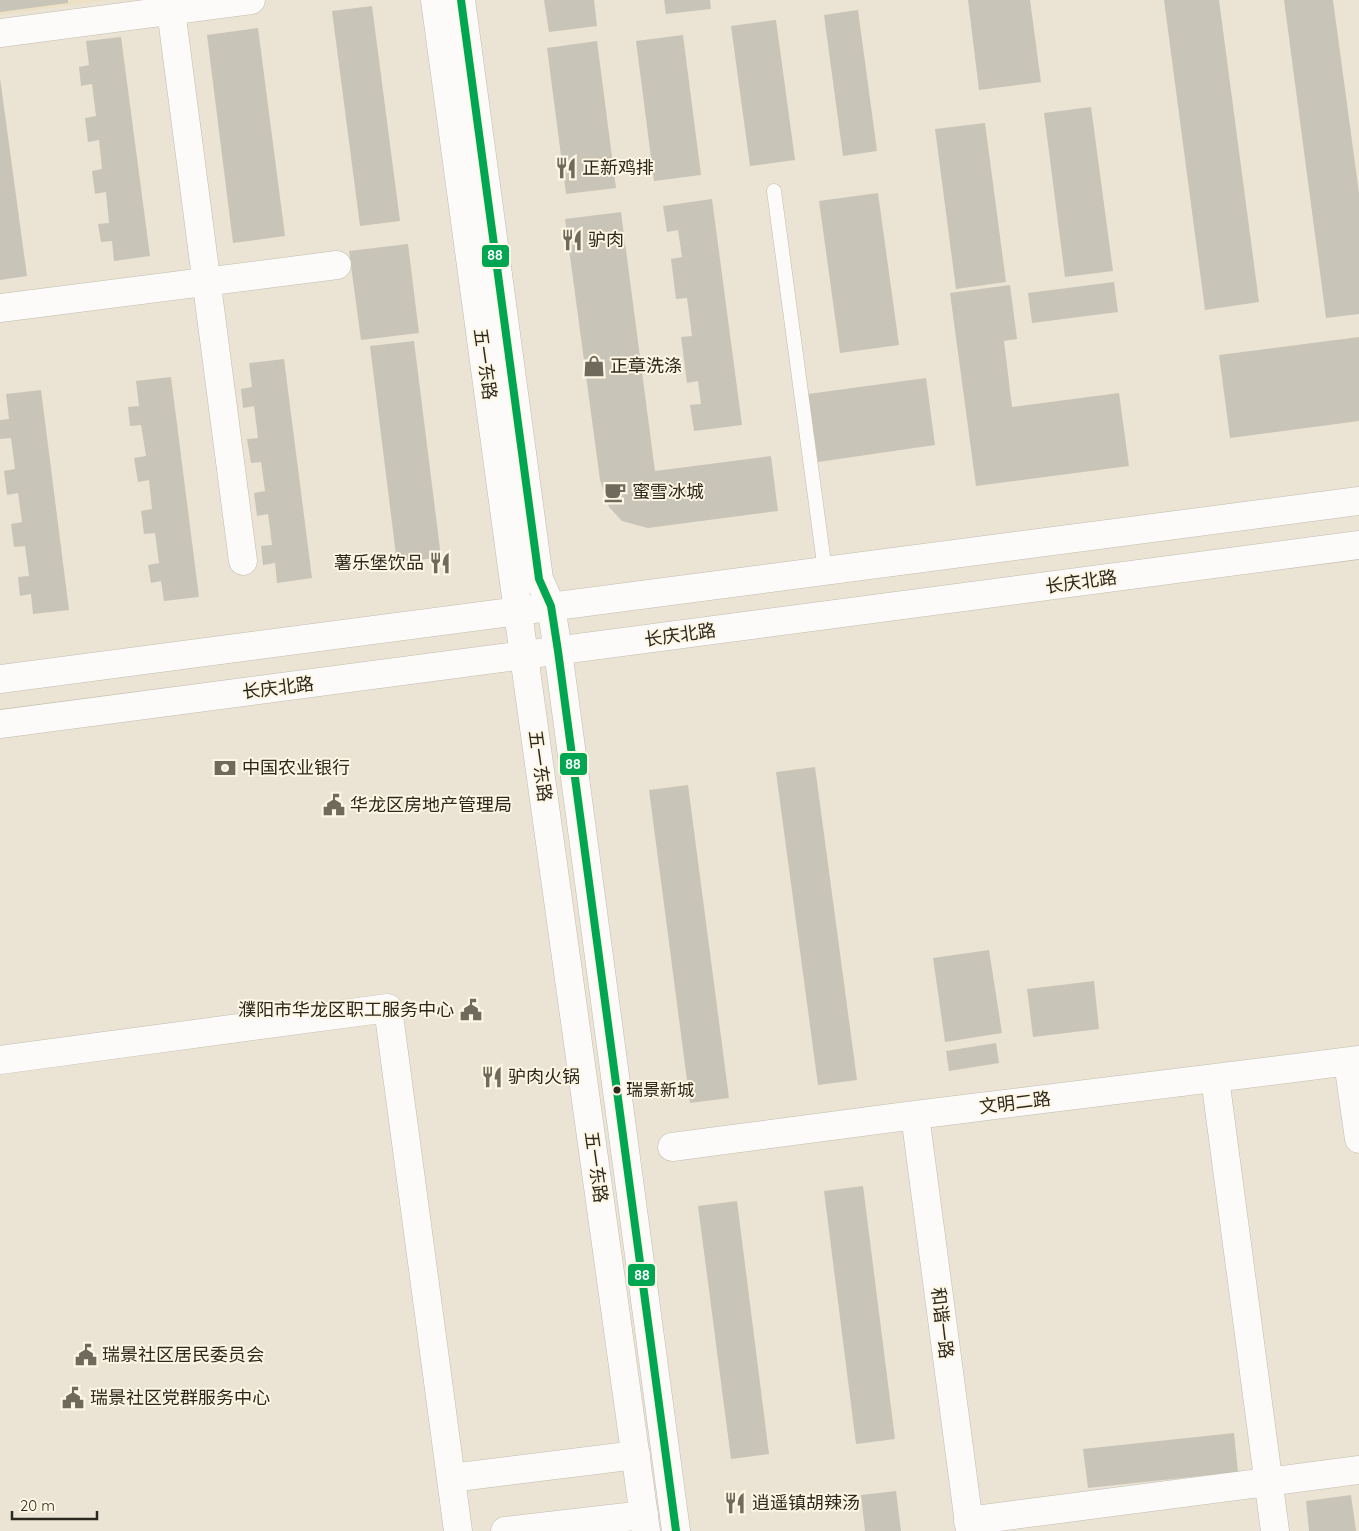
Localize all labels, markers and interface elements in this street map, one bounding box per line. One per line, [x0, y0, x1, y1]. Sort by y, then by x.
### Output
restaurant icon: 正新鸡排 [553, 155, 579, 181]
place label: 正新鸡排 [582, 156, 654, 179]
restaurant icon: 驴肉 [559, 227, 585, 253]
place label: 驴肉 [588, 228, 624, 251]
line badge: 88 [481, 244, 510, 268]
text: 88 [487, 246, 503, 264]
street label: 五一东路 [469, 327, 502, 401]
shop icon: 正章洗涤 [581, 353, 607, 379]
place label: 正章洗涤 [610, 354, 682, 377]
cafe icon: 蜜雪冰城 [602, 479, 628, 505]
place label: 蜜雪冰城 [632, 480, 704, 503]
restaurant icon: 薯乐堡饮品 [427, 550, 453, 576]
place label: 薯乐堡饮品 [334, 551, 424, 574]
street label: 长庆北路 [1044, 565, 1118, 598]
street label: 长庆北路 [643, 618, 717, 651]
street label: 长庆北路 [241, 672, 315, 703]
street label: 五一东路 [524, 729, 557, 803]
line badge: 88 [559, 752, 588, 776]
bank icon: 中国农业银行 [212, 755, 238, 781]
text: 88 [565, 755, 581, 773]
place label: 中国农业银行 [242, 756, 350, 779]
public building icon: 华龙区房地产管理局 [321, 792, 347, 818]
place label: 华龙区房地产管理局 [350, 793, 512, 816]
public building icon: 濮阳市华龙区职工服务中心 [458, 997, 484, 1023]
place label: 濮阳市华龙区职工服务中心 [238, 998, 454, 1021]
restaurant icon: 驴肉火锅 [479, 1064, 505, 1090]
place label: 驴肉火锅 [508, 1065, 580, 1088]
place label: 瑞景新城 [626, 1079, 694, 1100]
marker: 瑞景新城 [612, 1085, 622, 1095]
street label: 文明二路 [978, 1087, 1052, 1118]
street label: 五一东路 [580, 1130, 613, 1204]
line badge: 88 [627, 1263, 656, 1287]
text: 88 [634, 1266, 650, 1284]
street label: 和谐一路 [927, 1286, 958, 1360]
public building icon: 瑞景社区居民委员会 [73, 1342, 99, 1368]
place label: 瑞景社区居民委员会 [102, 1343, 264, 1366]
public building icon: 瑞景社区党群服务中心 [60, 1385, 86, 1411]
place label: 瑞景社区党群服务中心 [90, 1386, 270, 1409]
scale bar [12, 1488, 98, 1520]
restaurant icon: 逍遥镇胡辣汤 [722, 1490, 748, 1516]
place label: 逍遥镇胡辣汤 [752, 1491, 860, 1514]
text: 20 m [20, 1496, 55, 1515]

